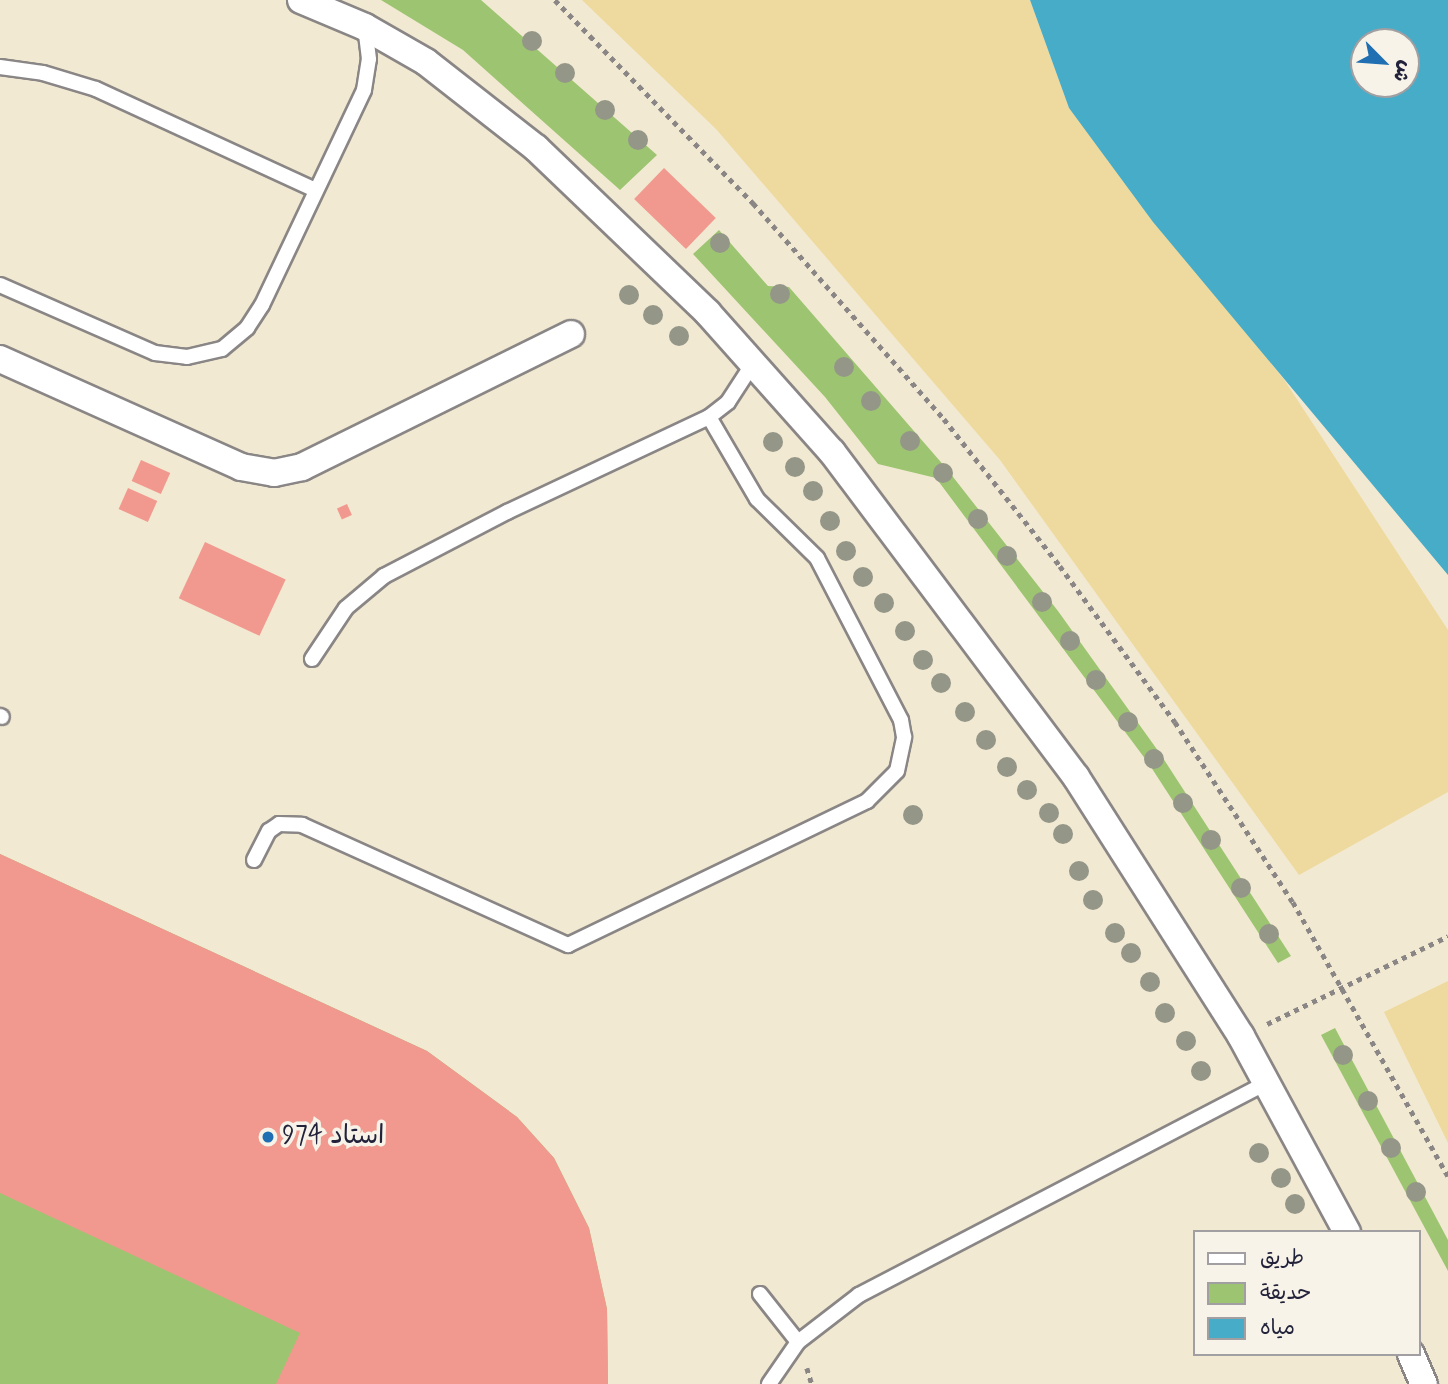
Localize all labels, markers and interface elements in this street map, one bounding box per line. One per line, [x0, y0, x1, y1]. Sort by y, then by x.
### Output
north arrow [1350, 28, 1420, 98]
text: ش [1387, 56, 1418, 86]
place label: استاد 974 [282, 1121, 384, 1153]
marker: استاد 974 [260, 1129, 276, 1145]
legend [1192, 1230, 1420, 1356]
text: طريق [1260, 1244, 1304, 1272]
text: حديقة [1260, 1279, 1311, 1307]
text: مياه [1260, 1314, 1295, 1342]

